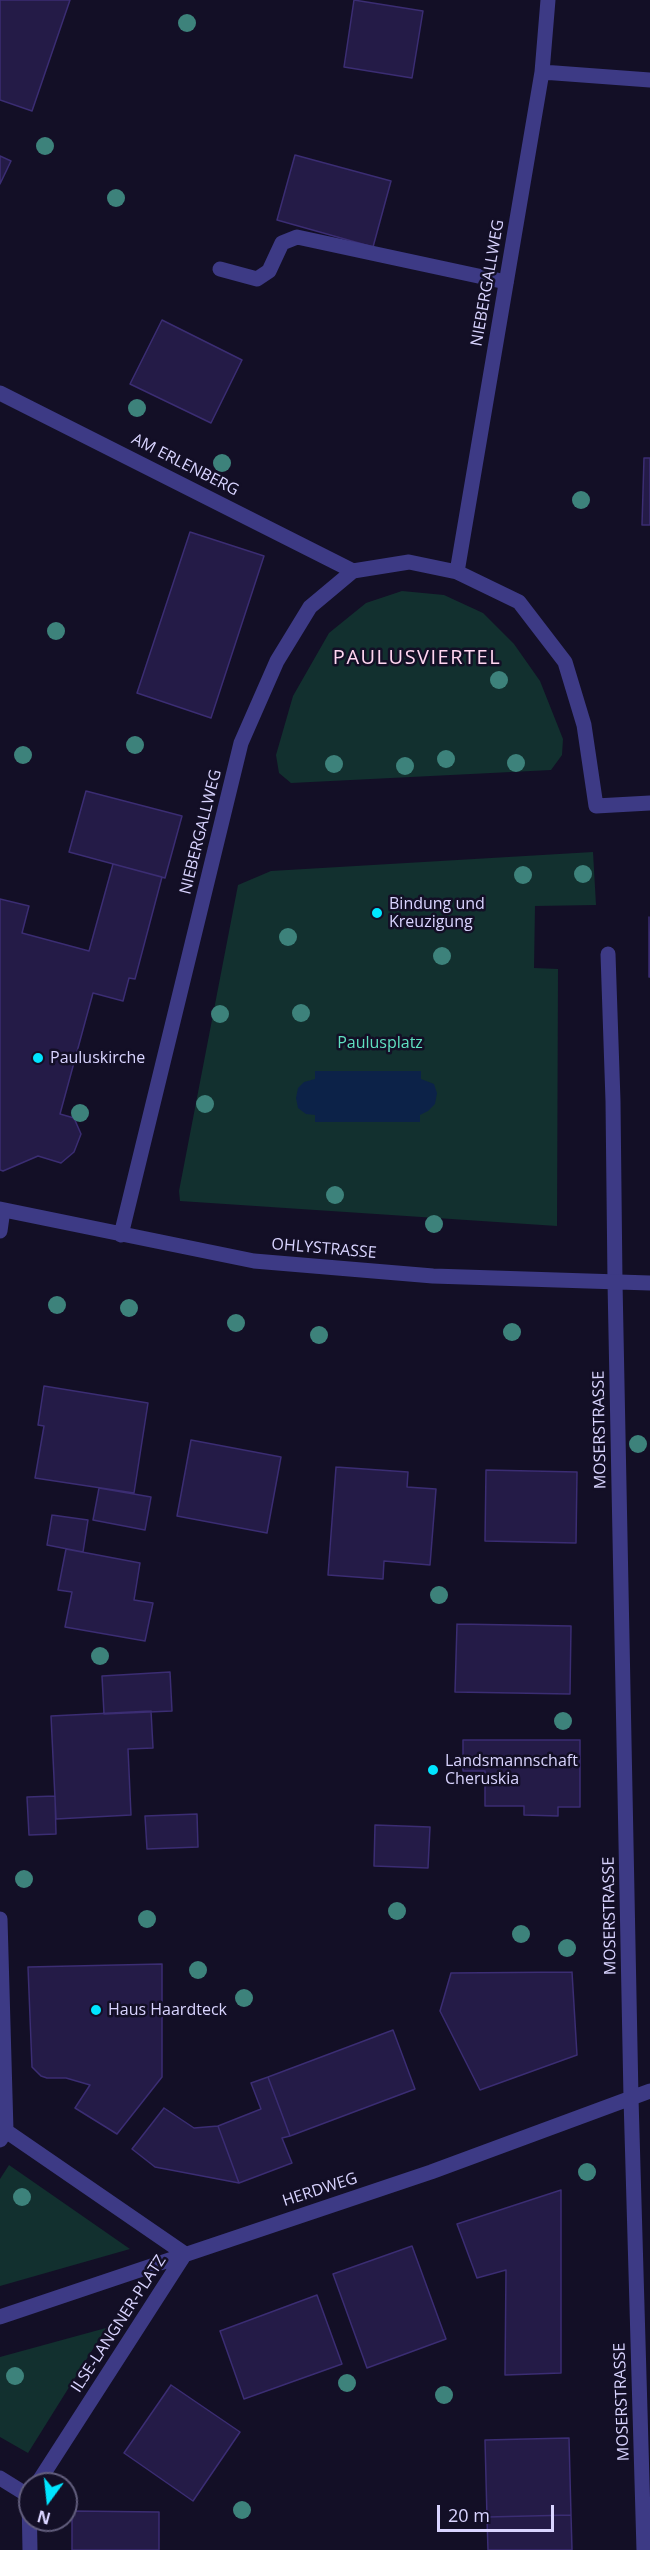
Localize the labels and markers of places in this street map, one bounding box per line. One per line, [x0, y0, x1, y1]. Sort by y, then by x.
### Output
place label: Bindung und Kreuzigung [389, 894, 485, 932]
marker: Bindung und Kreuzigung [370, 906, 384, 920]
place label: Pauluskirche [50, 1048, 145, 1068]
marker: Pauluskirche [31, 1051, 45, 1065]
place label: Landsmannschaft Cheruskia [445, 1751, 578, 1789]
marker: Landsmannschaft Cheruskia [426, 1763, 440, 1777]
place label: Haus Haardteck [108, 2000, 227, 2020]
marker: Haus Haardteck [89, 2003, 103, 2017]

